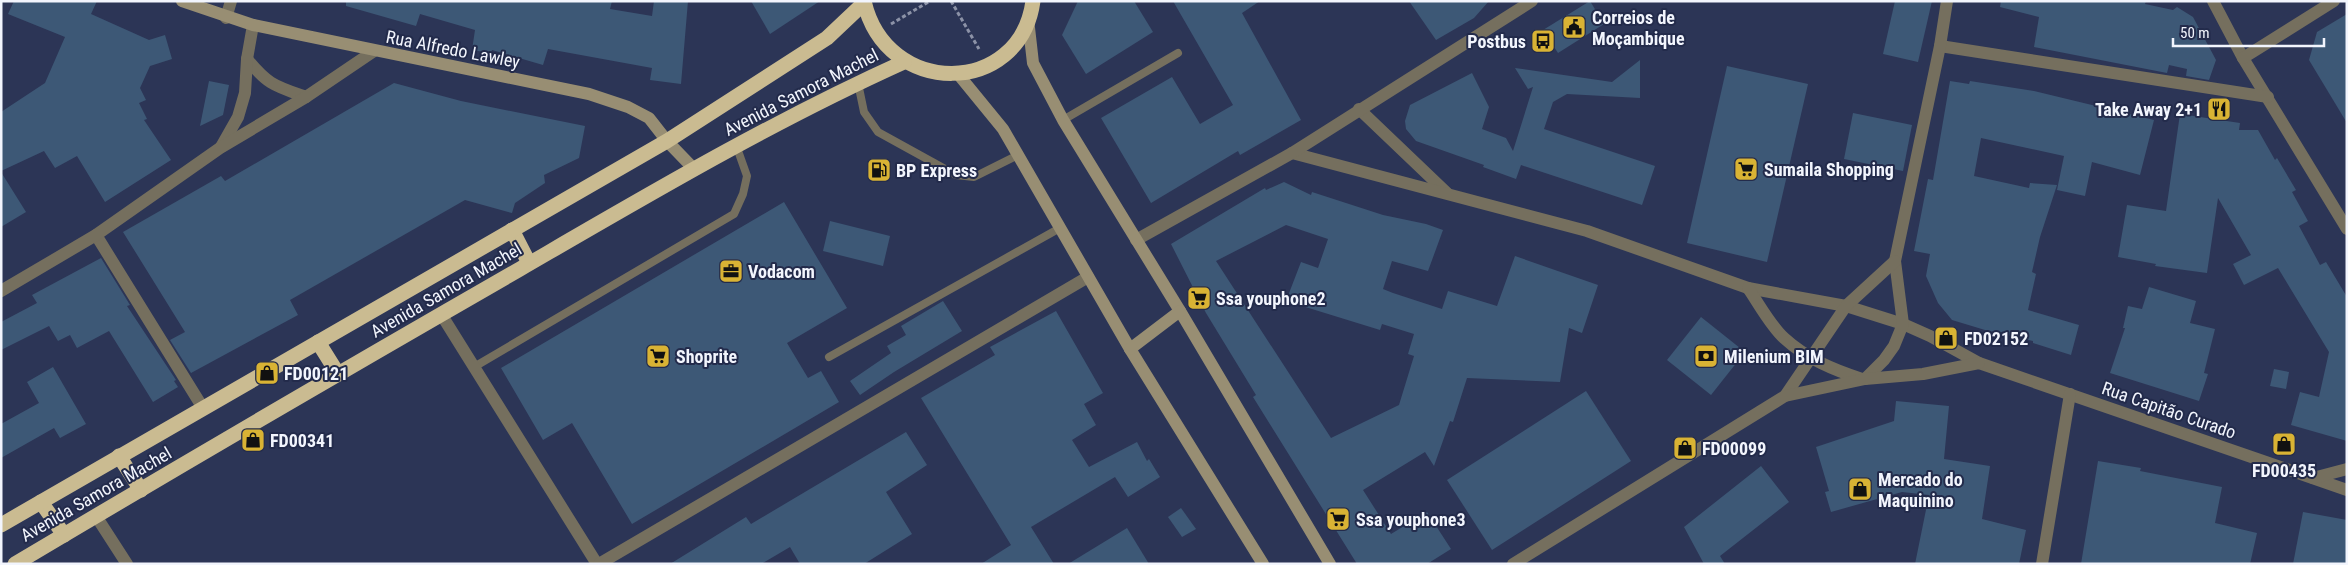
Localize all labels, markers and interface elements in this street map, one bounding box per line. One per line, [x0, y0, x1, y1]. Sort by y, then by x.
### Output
place label: Correios de Moçambique [1592, 7, 1685, 49]
public building icon: Correios de Moçambique [1561, 14, 1587, 40]
scale bar [2173, 15, 2324, 47]
text: 50 m [2180, 24, 2210, 42]
street label: Rua Alfredo Lawley [384, 26, 522, 72]
bus stop icon: Postbus [1530, 28, 1556, 54]
place label: Postbus [1467, 31, 1526, 52]
street label: Avenida Samora Machel [720, 44, 882, 140]
restaurant icon: Take Away 2+1 [2206, 96, 2232, 122]
place label: Take Away 2+1 [2095, 99, 2202, 120]
supermarket icon: Sumaila Shopping [1733, 156, 1759, 182]
fuel station icon: BP Express [866, 157, 892, 183]
place label: Sumaila Shopping [1764, 159, 1894, 180]
place label: BP Express [896, 160, 977, 181]
street label: Avenida Samora Machel [367, 238, 525, 342]
office icon: Vodacom [718, 258, 744, 284]
place label: Vodacom [748, 261, 815, 282]
supermarket icon: Ssa youphone2 [1186, 285, 1212, 311]
place label: Ssa youphone2 [1216, 288, 1326, 309]
shop icon: FD02152 [1933, 325, 1959, 351]
place label: FD02152 [1964, 328, 2028, 349]
supermarket icon: Shoprite [645, 343, 671, 369]
bank icon: Milenium BIM [1693, 343, 1719, 369]
place label: Shoprite [676, 346, 737, 367]
place label: Milenium BIM [1724, 346, 1824, 367]
shop icon: FD00121 [254, 360, 280, 386]
place label: FD00121 [284, 363, 348, 384]
street label: Rua Capitão Curado [2099, 377, 2239, 443]
shop icon: FD00341 [240, 427, 266, 453]
place label: FD00341 [270, 430, 334, 451]
shop icon: FD00435 [2271, 431, 2297, 457]
shop icon: FD00099 [1672, 435, 1698, 461]
place label: FD00099 [1702, 438, 1766, 459]
street label: Avenida Samora Machel [17, 442, 175, 546]
place label: FD00435 [2252, 460, 2316, 481]
place label: Mercado do Maquinino [1878, 469, 1963, 511]
shop icon: Mercado do Maquinino [1847, 476, 1873, 502]
supermarket icon: Ssa youphone3 [1325, 506, 1351, 532]
place label: Ssa youphone3 [1356, 509, 1466, 530]

